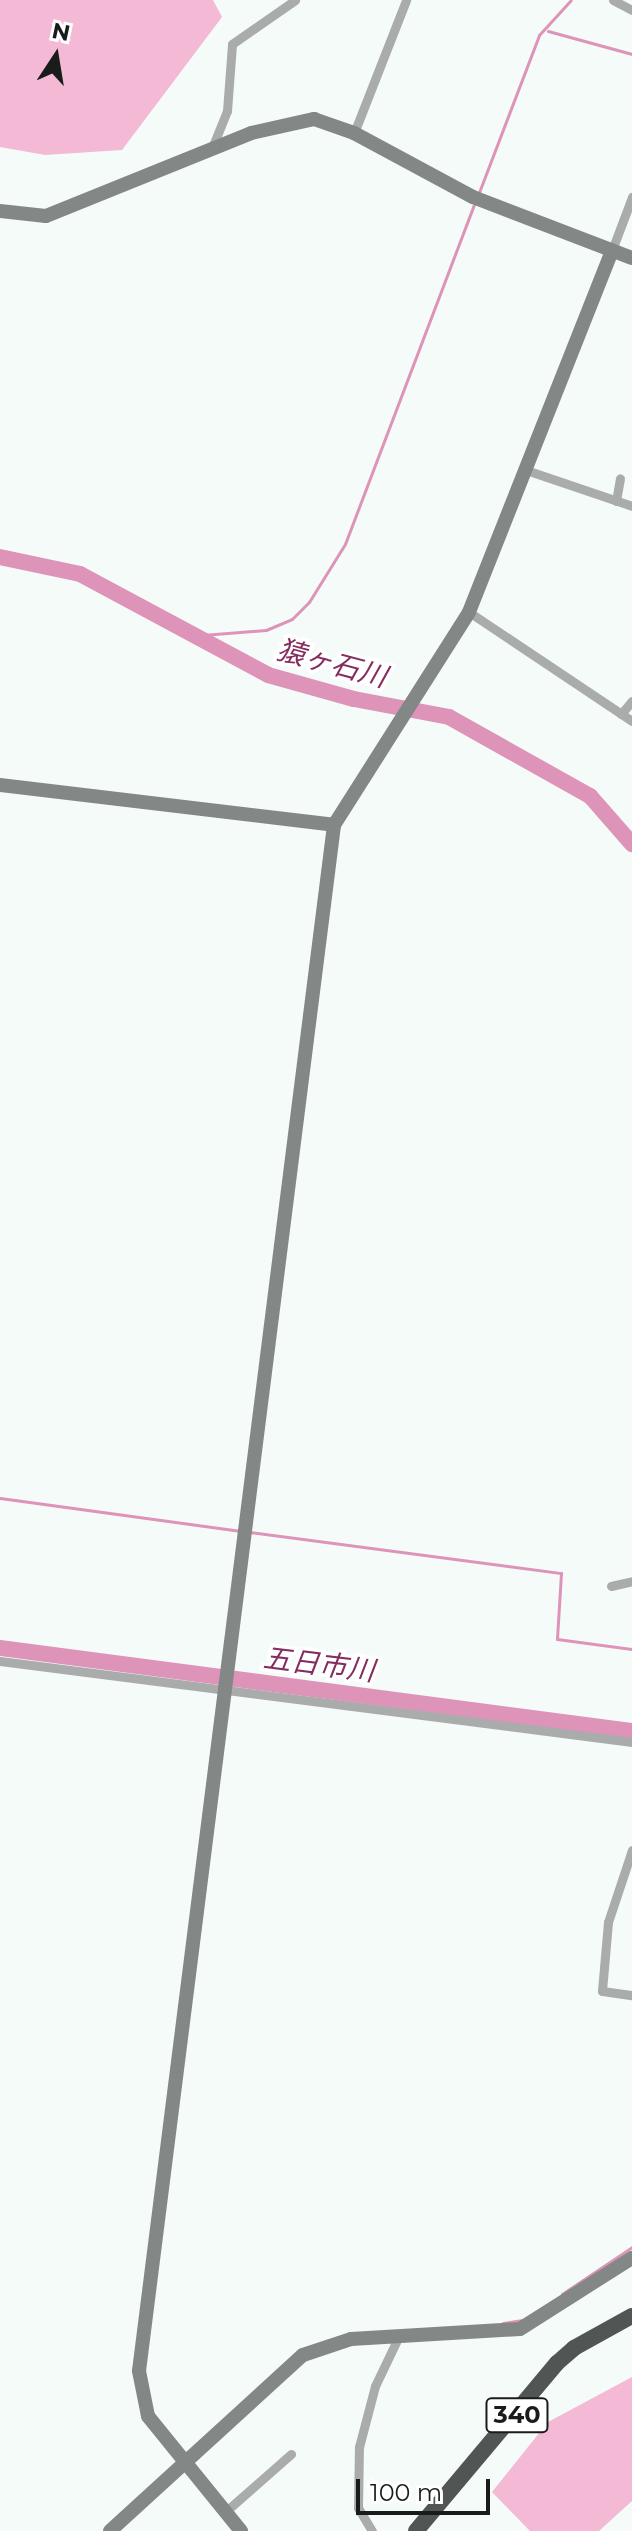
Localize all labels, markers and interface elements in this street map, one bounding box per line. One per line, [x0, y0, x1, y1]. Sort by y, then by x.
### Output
north arrow [16, 16, 96, 96]
text: N [50, 17, 73, 47]
water label: 猿ヶ石川 [274, 632, 390, 694]
water label: 五日市川 [261, 1641, 377, 1687]
road number: 340 [485, 2395, 549, 2435]
scale bar [360, 2463, 494, 2513]
text: 100 m [370, 2478, 442, 2507]

